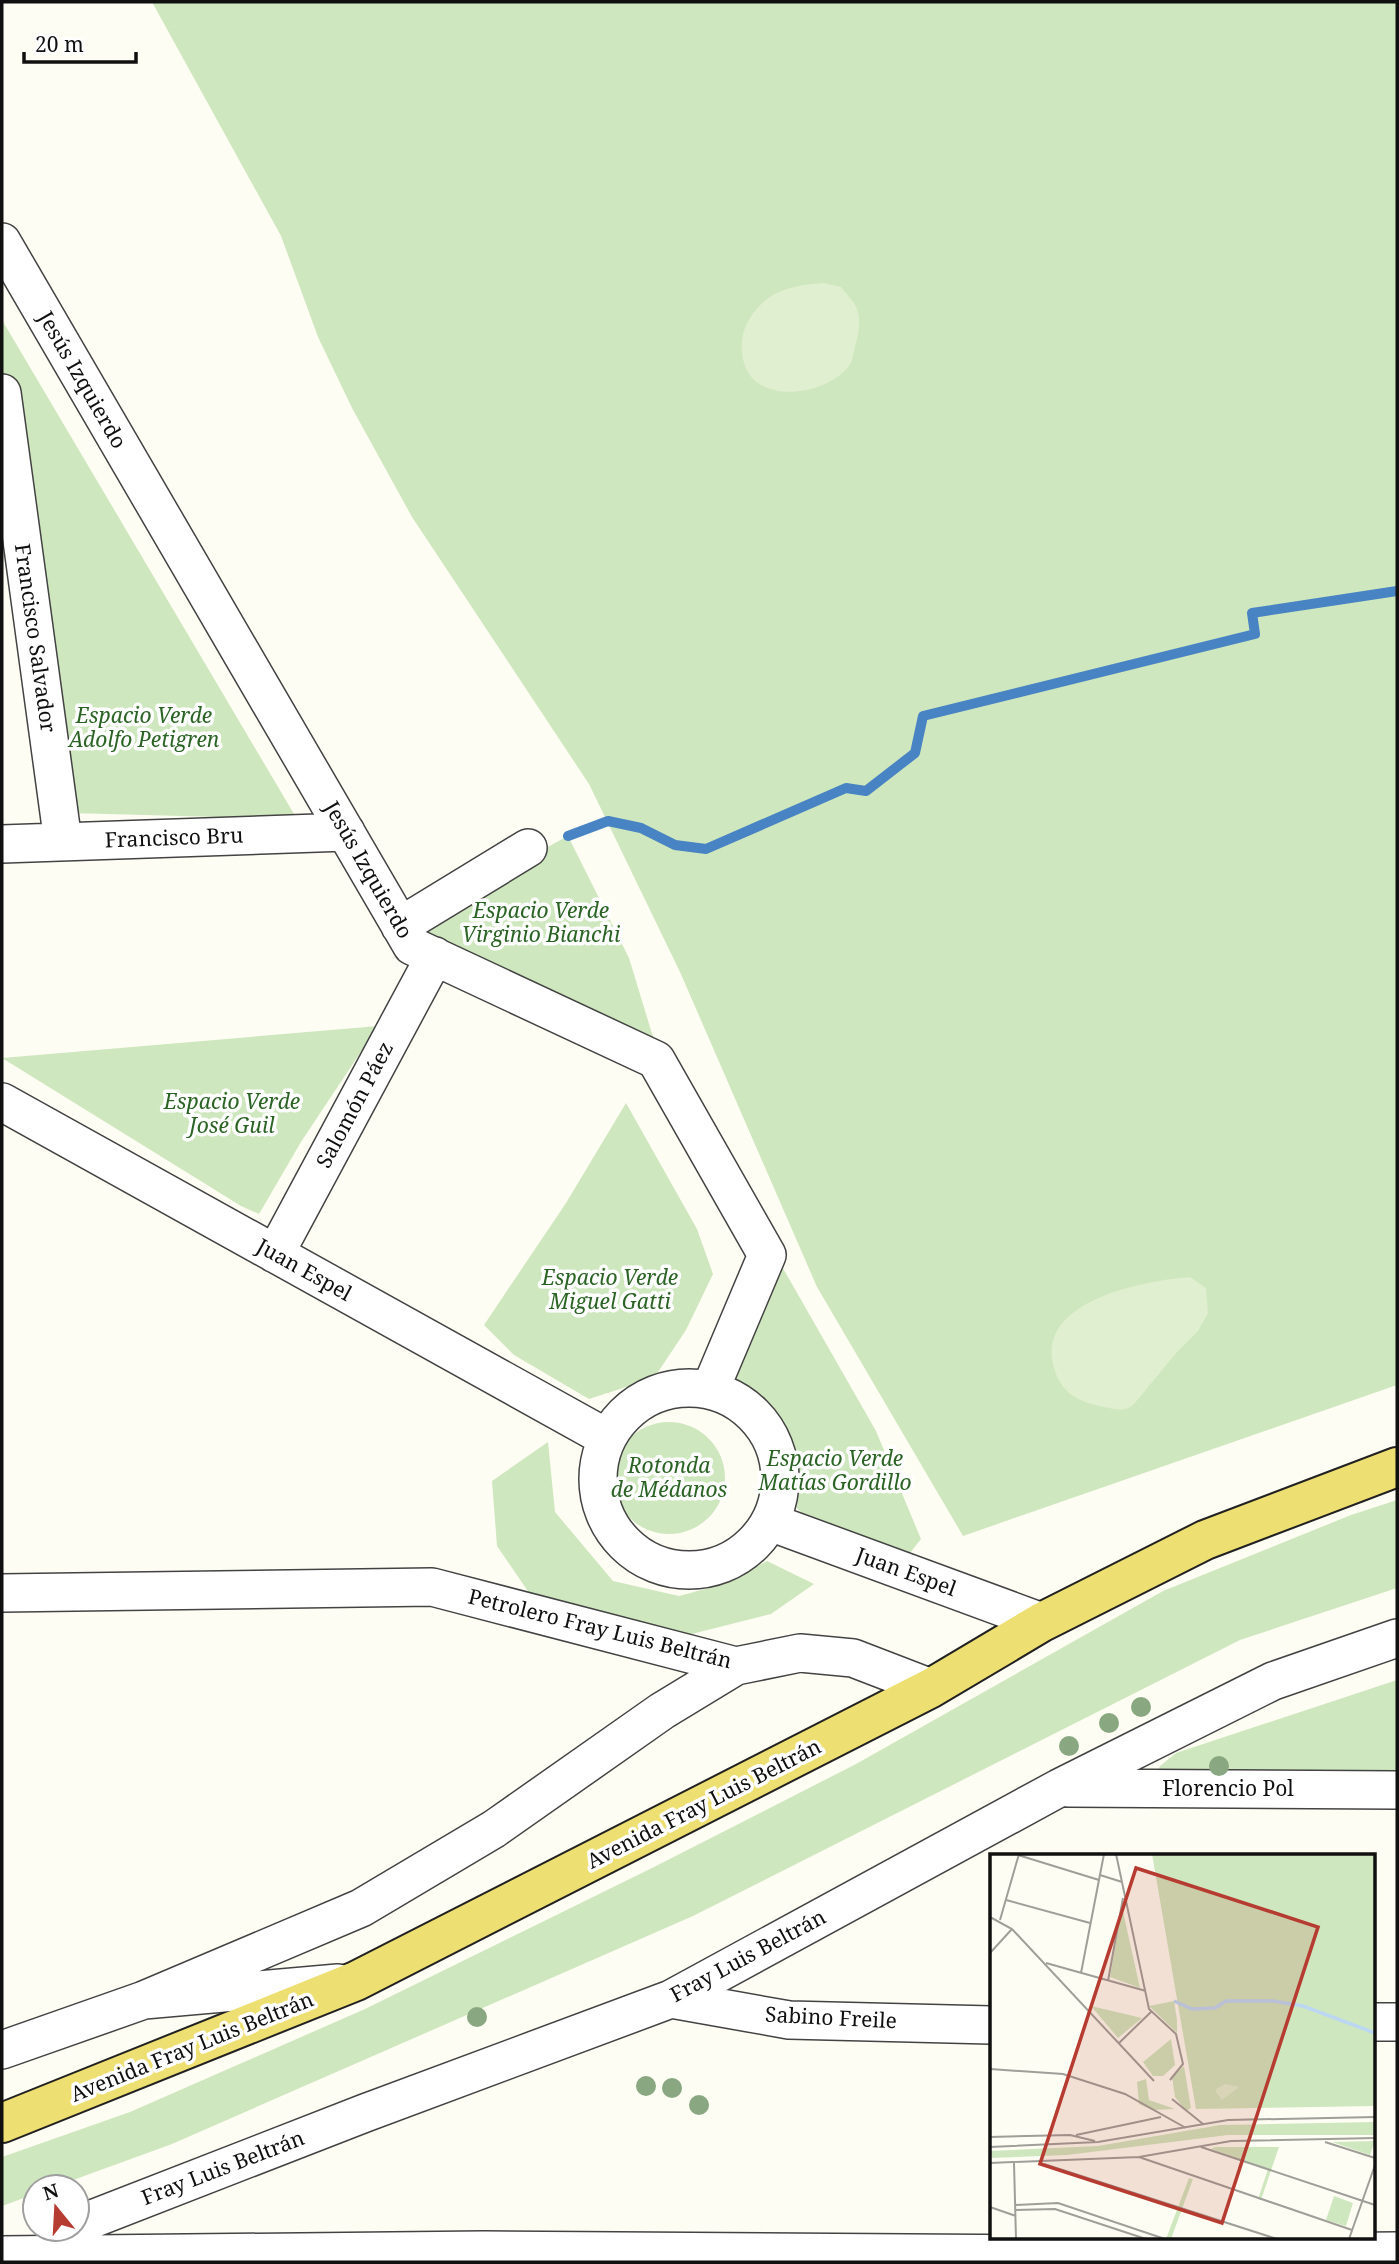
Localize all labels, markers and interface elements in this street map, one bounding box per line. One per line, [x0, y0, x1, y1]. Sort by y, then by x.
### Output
scale bar [24, 21, 136, 65]
text: 20 m [35, 30, 84, 58]
street label: Jesús Izquierdo [32, 305, 133, 453]
street label: Francisco Salvador [9, 542, 63, 734]
park label: Espacio Verde Adolfo Petigren [67, 701, 220, 753]
street label: Jesús Izquierdo [318, 795, 419, 943]
street label: Francisco Bru [104, 821, 244, 853]
park label: Espacio Verde Virginio Bianchi [462, 896, 621, 948]
street label: Salomón Páez [309, 1036, 399, 1173]
park label: Espacio Verde José Guil [163, 1087, 300, 1139]
street label: Juan Espel [251, 1231, 358, 1307]
park label: Espacio Verde Miguel Gatti [541, 1263, 678, 1315]
park label: Espacio Verde Matías Gordillo [757, 1444, 912, 1496]
park label: Rotonda de Médanos [611, 1451, 728, 1503]
street label: Juan Espel [851, 1540, 961, 1602]
street label: Petrolero Fray Luis Beltrán [465, 1582, 735, 1674]
street label: Avenida Fray Luis Beltrán [581, 1732, 826, 1875]
street label: Florencio Pol [1162, 1774, 1294, 1802]
inset map [990, 1854, 1374, 2240]
street label: Fray Luis Beltrán [665, 1902, 830, 2008]
street label: Avenida Fray Luis Beltrán [66, 1984, 317, 2108]
street label: Sabino Freile [764, 2000, 898, 2034]
street label: Fray Luis Beltrán [137, 2123, 308, 2211]
north arrow [21, 2173, 91, 2243]
text: N [40, 2177, 62, 2207]

